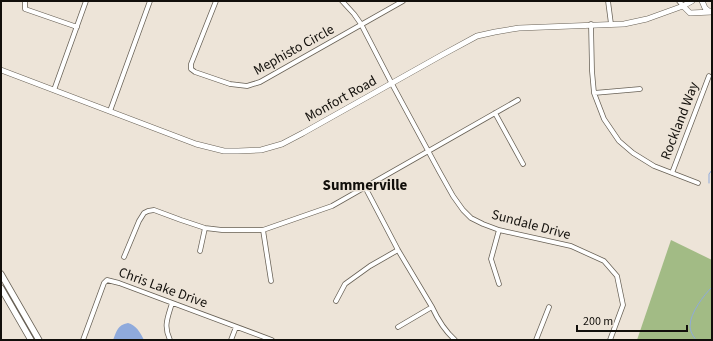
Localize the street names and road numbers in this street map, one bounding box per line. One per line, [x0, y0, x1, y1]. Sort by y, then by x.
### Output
street label: Mephisto Circle [250, 20, 338, 80]
street label: Monfort Road [301, 71, 381, 127]
street label: Rockland Way [656, 79, 704, 163]
street label: Sundale Drive [489, 205, 573, 245]
street label: Chris Lake Drive [116, 263, 210, 313]

